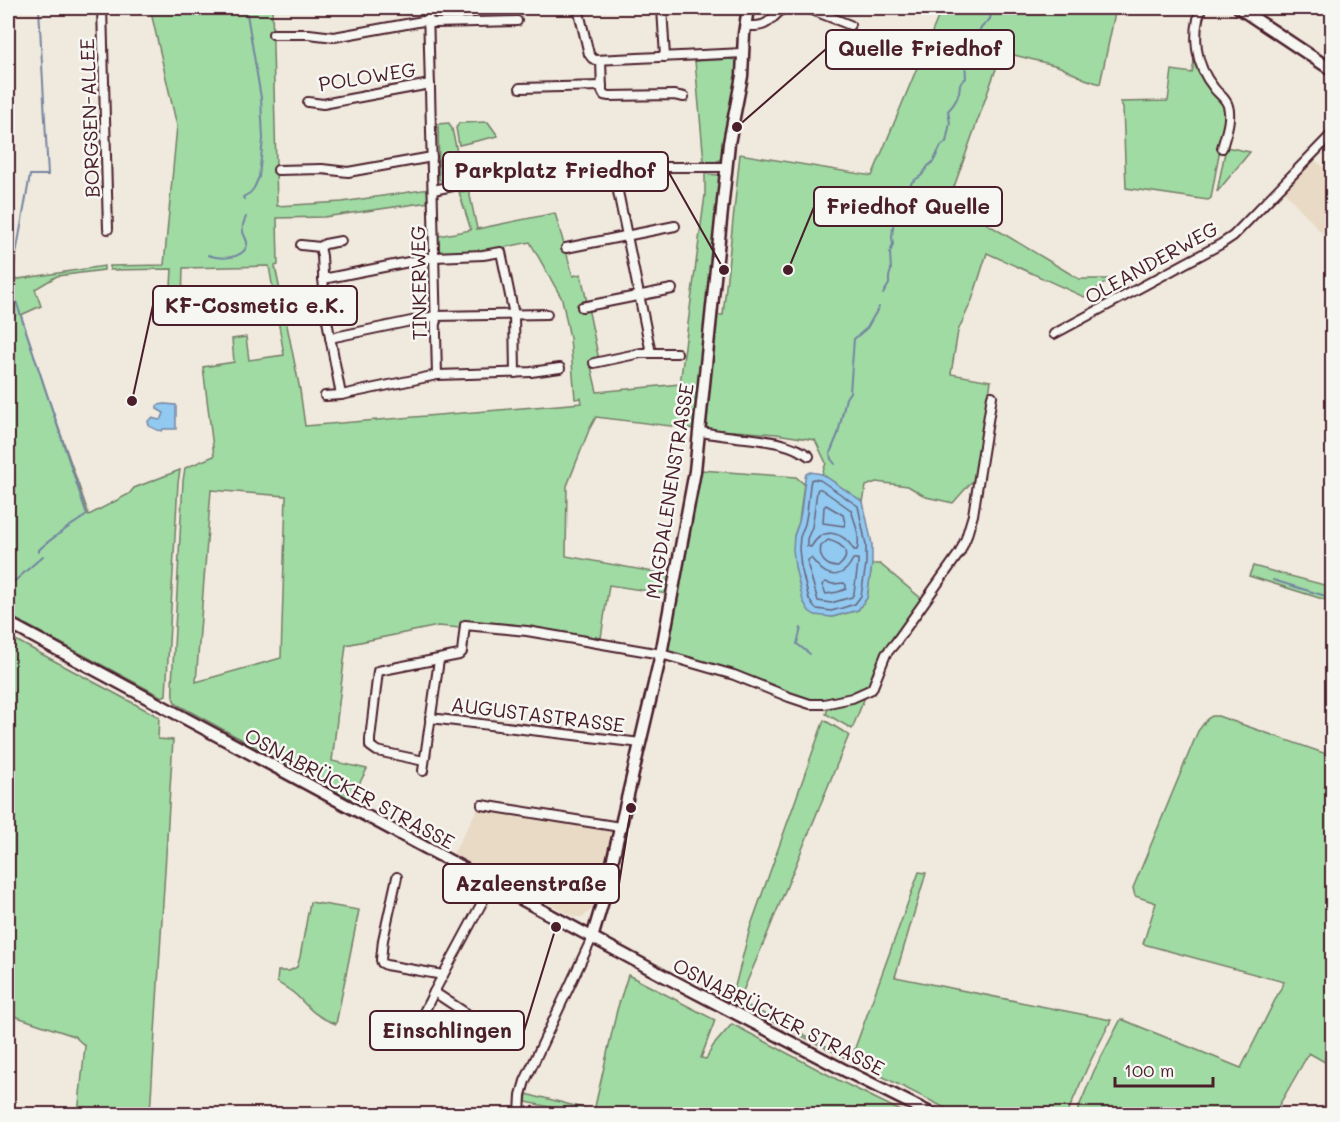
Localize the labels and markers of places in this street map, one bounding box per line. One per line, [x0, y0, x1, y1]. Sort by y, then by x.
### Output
callout: Quelle Friedhof [826, 30, 1014, 69]
callout: Parkplatz Friedhof [443, 152, 668, 191]
callout: Friedhof Quelle [814, 187, 1002, 226]
callout: KF-Cosmetic e.K. [153, 286, 357, 325]
callout: Azaleenstraße [443, 864, 619, 903]
callout: Einschlingen [370, 1011, 524, 1050]

